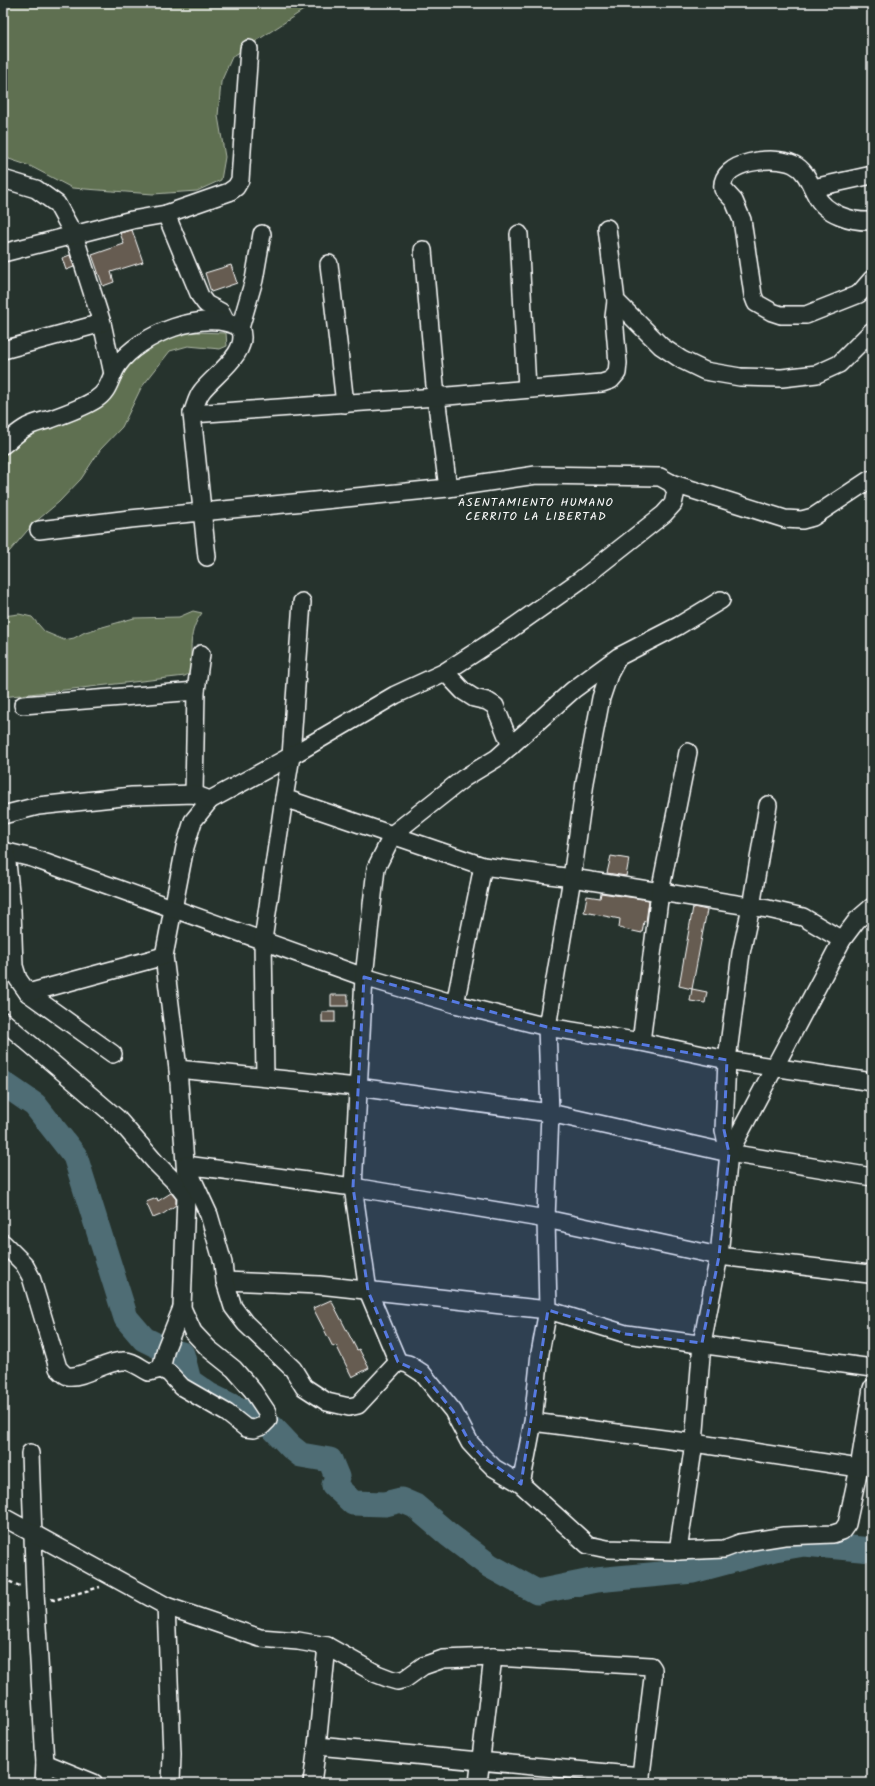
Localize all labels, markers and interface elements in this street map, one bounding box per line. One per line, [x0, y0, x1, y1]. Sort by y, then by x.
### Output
district label: ASENTAMIENTO HUMANO CERRITO LA LIBERTAD [458, 493, 614, 526]

